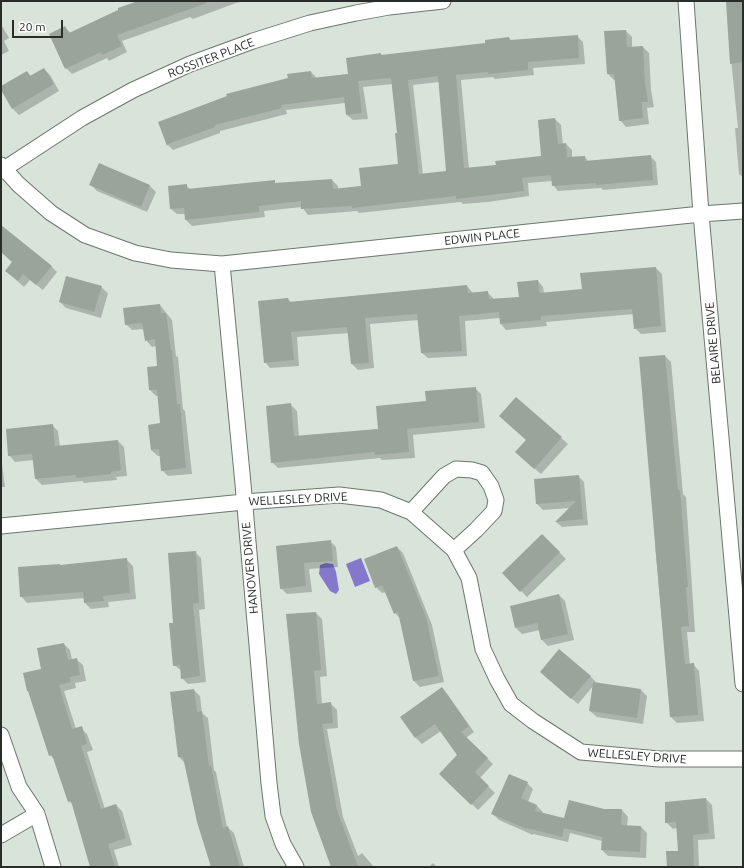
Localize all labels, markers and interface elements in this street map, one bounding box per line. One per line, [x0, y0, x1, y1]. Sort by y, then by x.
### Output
scale bar [14, 12, 65, 38]
text: 20 m [19, 20, 46, 33]
street label: ROSSITER PLACE [166, 35, 256, 81]
street label: EDWIN PLACE [443, 226, 521, 248]
street label: BELAIRE DRIVE [702, 302, 724, 384]
street label: WELLESLEY DRIVE [248, 489, 348, 509]
street label: HANOVER DRIVE [239, 522, 261, 614]
street label: WELLESLEY DRIVE [587, 745, 687, 767]

